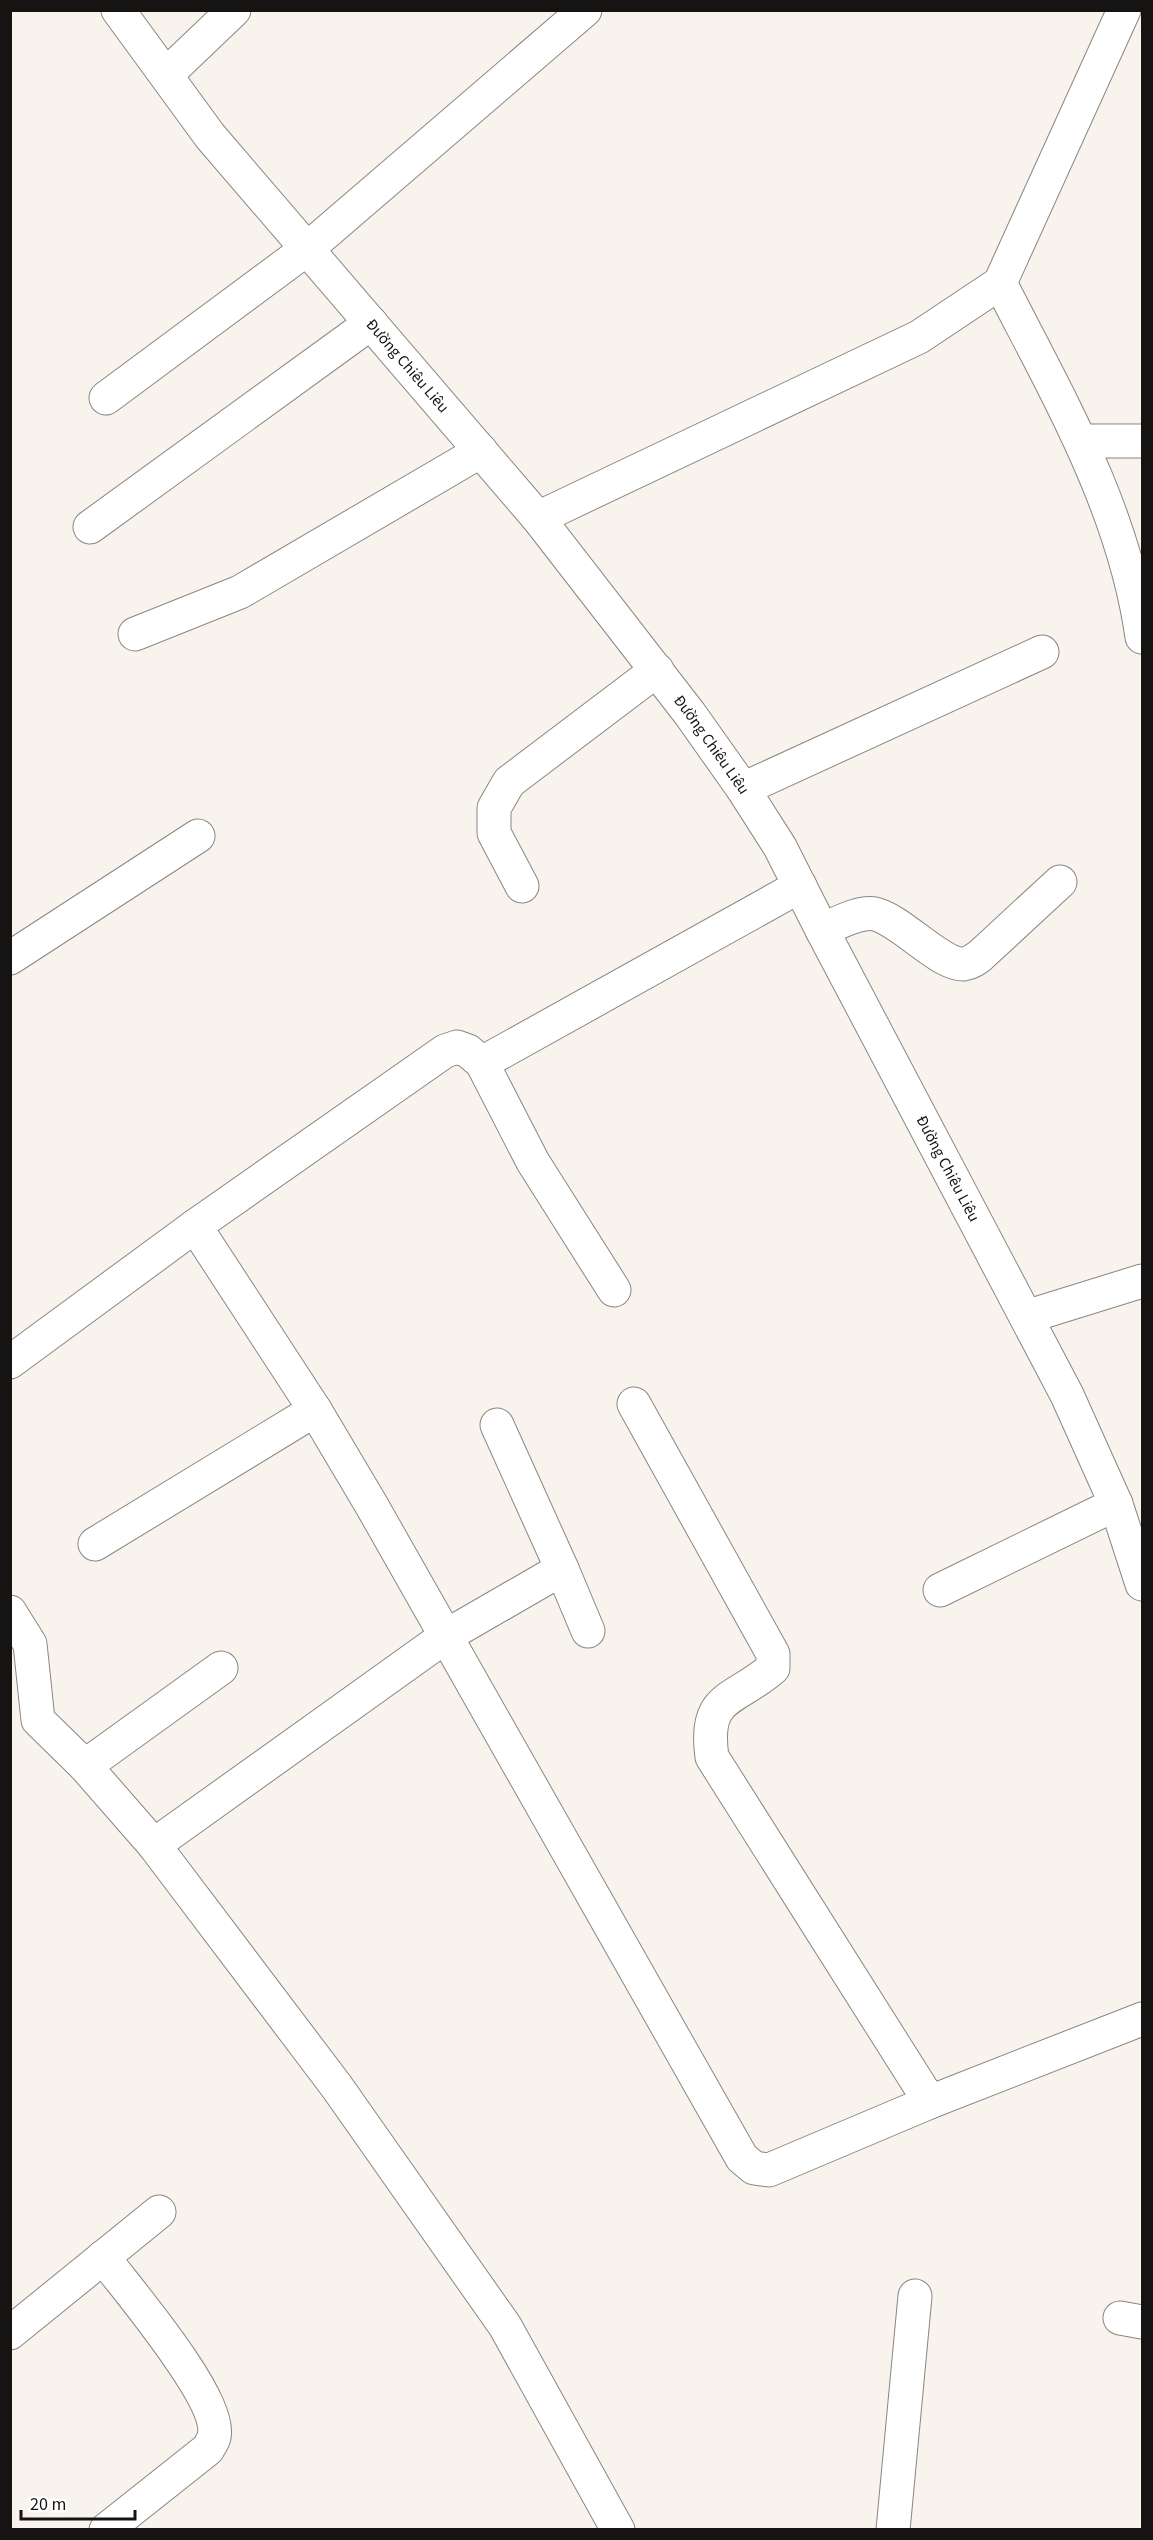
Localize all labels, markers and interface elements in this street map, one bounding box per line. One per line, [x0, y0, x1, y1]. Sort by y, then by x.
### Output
street label: Đường Chiêu Liêu [361, 314, 454, 418]
street label: Đường Chiêu Liêu [668, 690, 755, 799]
street label: Đường Chiêu Liêu [911, 1112, 985, 1226]
scale bar [21, 2483, 135, 2521]
text: 20 m [30, 2492, 66, 2517]

